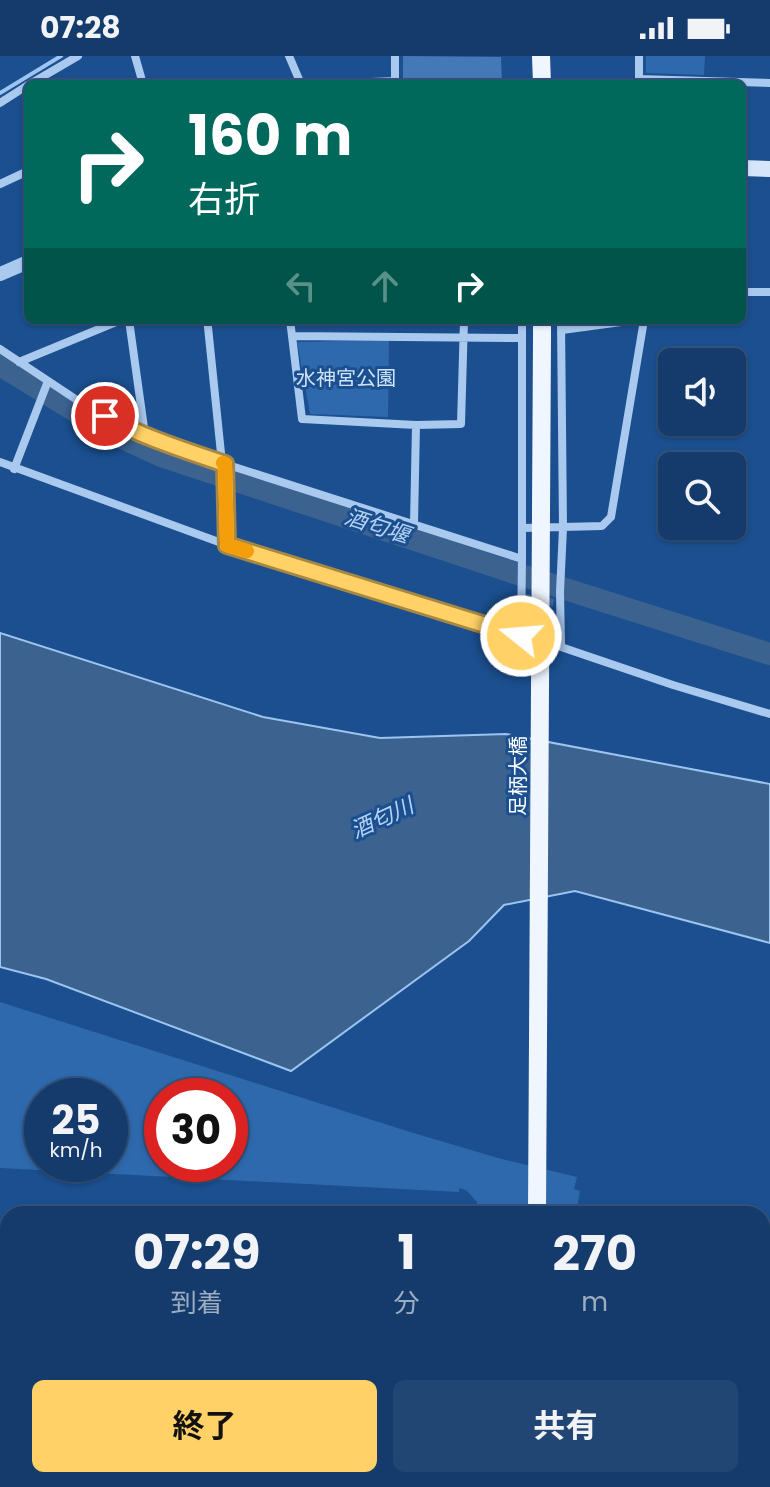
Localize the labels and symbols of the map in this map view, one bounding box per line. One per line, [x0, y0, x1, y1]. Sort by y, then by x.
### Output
park label: 水神宮公園 [296, 364, 396, 392]
pin [71, 382, 139, 450]
water label: 酒匂堰 [341, 501, 417, 552]
position arrow [479, 594, 563, 678]
street label: 足柄大橋 [504, 736, 532, 816]
water label: 酒匂川 [346, 789, 420, 846]
speed limit sign: 30 [144, 1078, 248, 1182]

